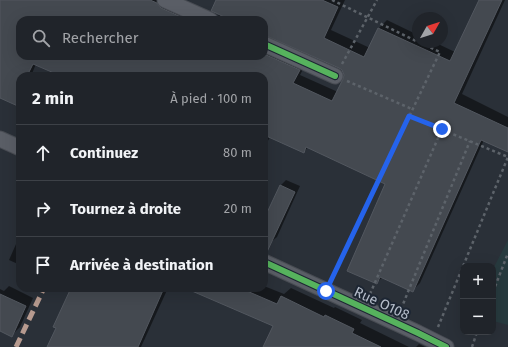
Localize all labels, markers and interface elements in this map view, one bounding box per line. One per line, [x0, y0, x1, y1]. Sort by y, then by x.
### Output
north arrow [412, 12, 448, 48]
search box [16, 16, 268, 60]
icon: search [30, 27, 52, 49]
text: Rechercher [62, 29, 138, 47]
text: 2 min [32, 88, 74, 109]
text: À pied · 100 m [170, 91, 252, 106]
route end [433, 120, 451, 138]
icon: ahead [32, 142, 54, 164]
text: Continuez [70, 144, 138, 162]
text: 80 m [223, 145, 252, 160]
icon: right [32, 198, 54, 220]
text: Tournez à droite [70, 200, 181, 218]
text: 20 m [224, 201, 252, 216]
icon: arrive [32, 254, 54, 276]
text: Arrivée à destination [70, 256, 213, 274]
map controls [460, 263, 496, 335]
button: + [460, 263, 496, 299]
route start [317, 282, 335, 300]
street label: Rue O108 [351, 283, 412, 324]
button: − [460, 299, 496, 335]

